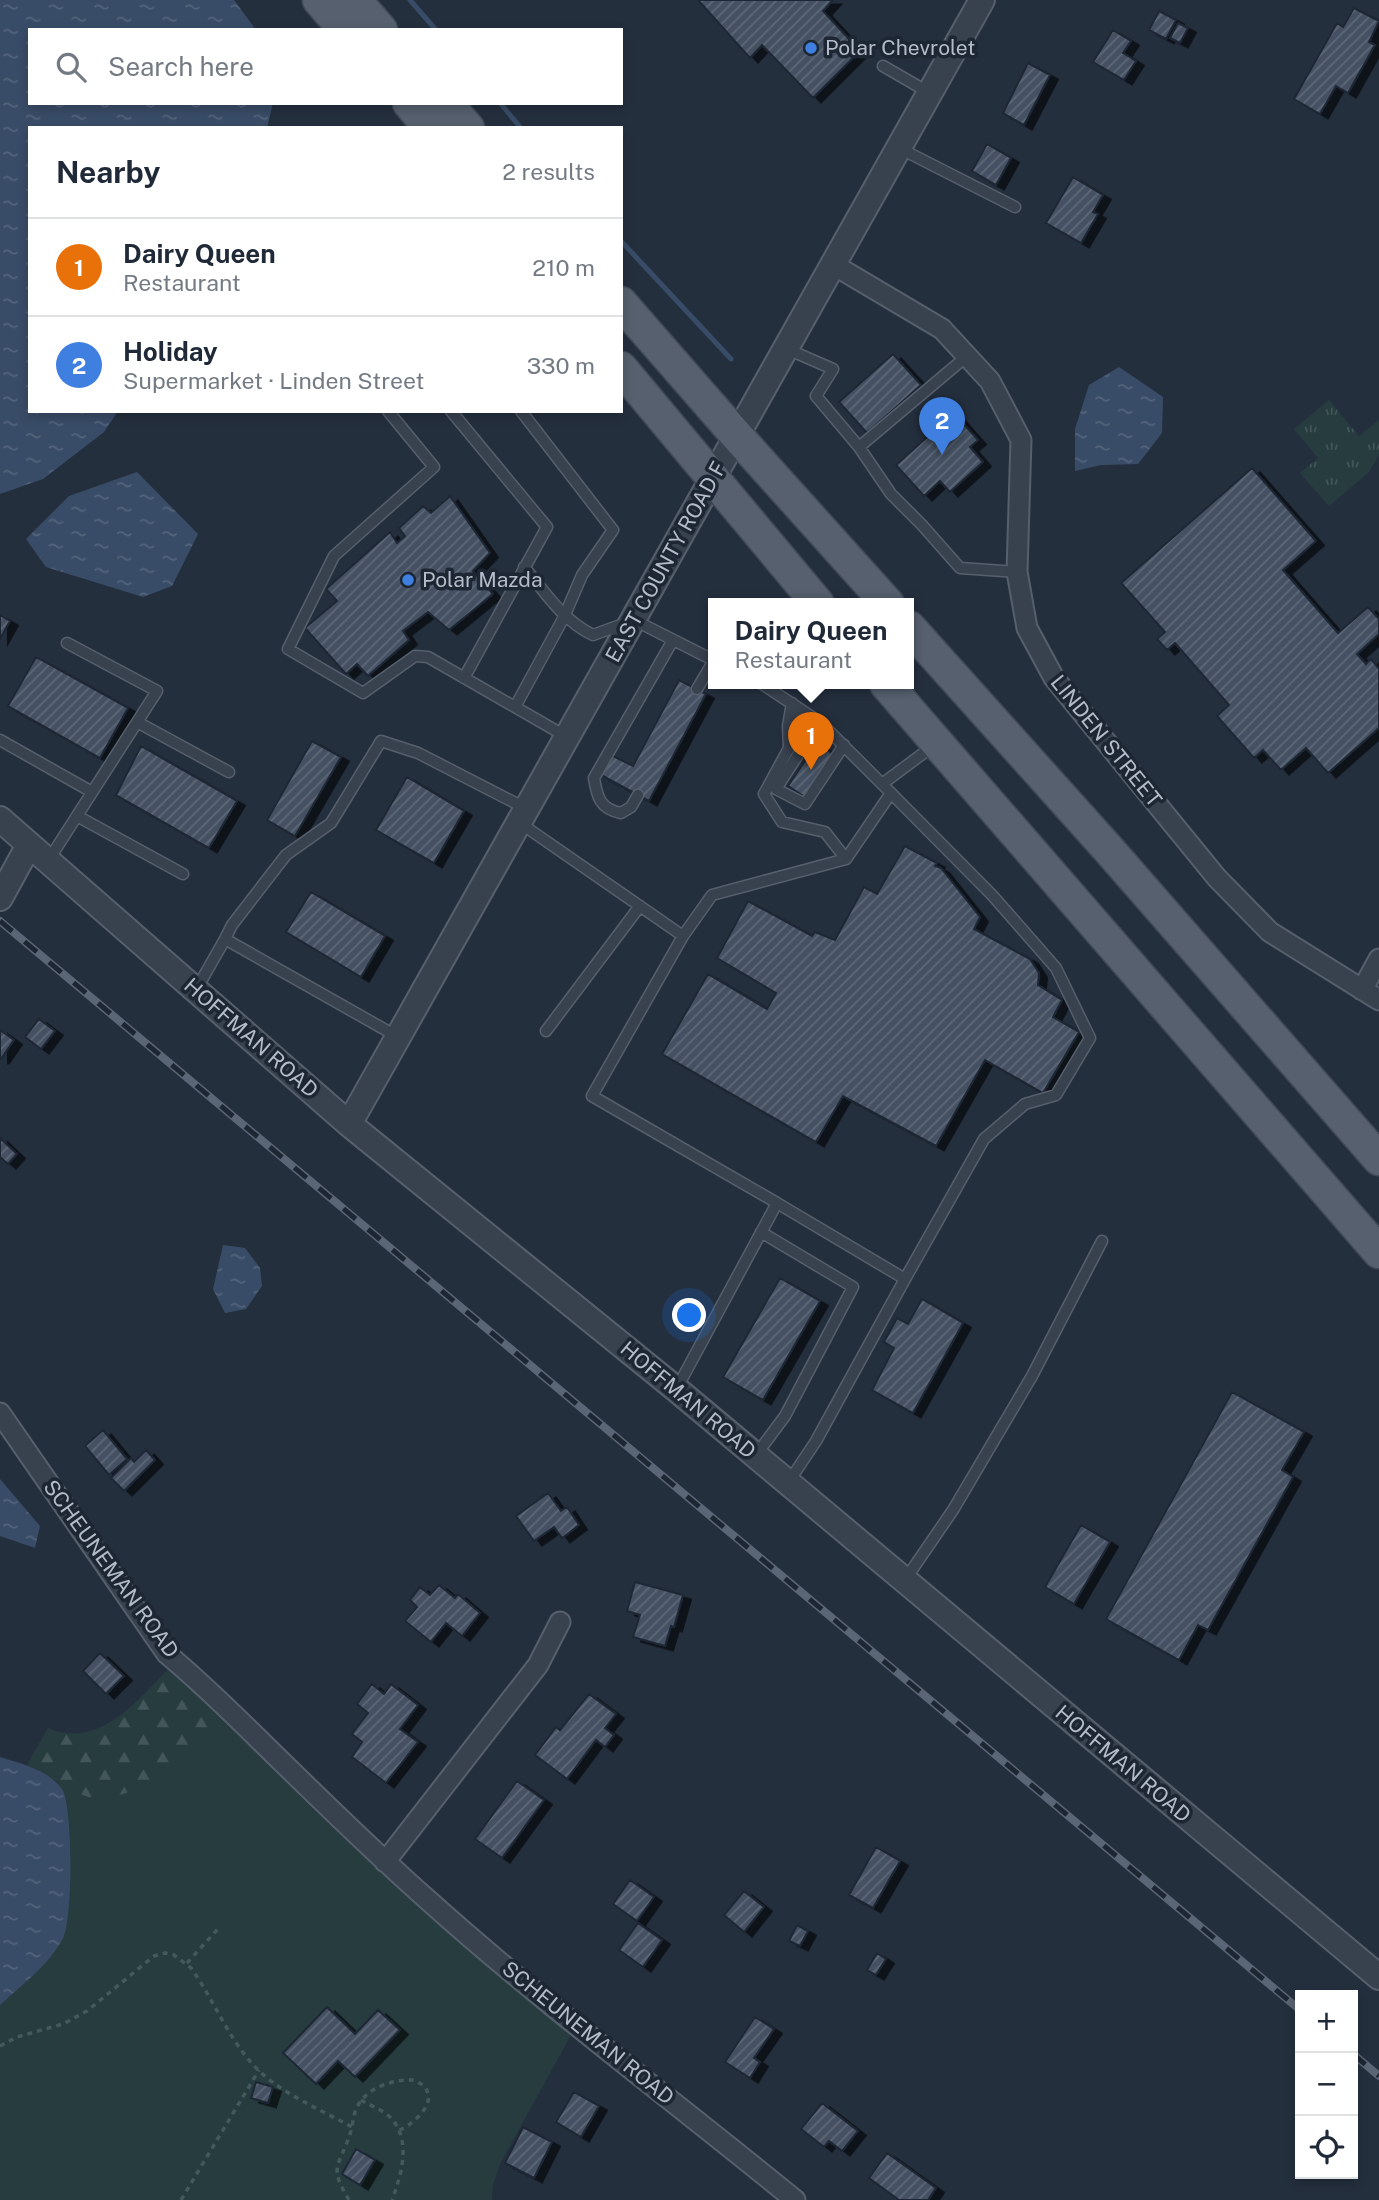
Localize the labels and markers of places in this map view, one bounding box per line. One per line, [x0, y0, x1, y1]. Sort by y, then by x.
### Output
place label: Polar Chevrolet [825, 35, 975, 60]
marker: Polar Chevrolet [803, 40, 819, 56]
pin: 2 [919, 397, 965, 455]
place label: Polar Mazda [422, 567, 543, 592]
marker: Polar Mazda [400, 572, 416, 588]
pin: 1 [788, 712, 834, 770]

